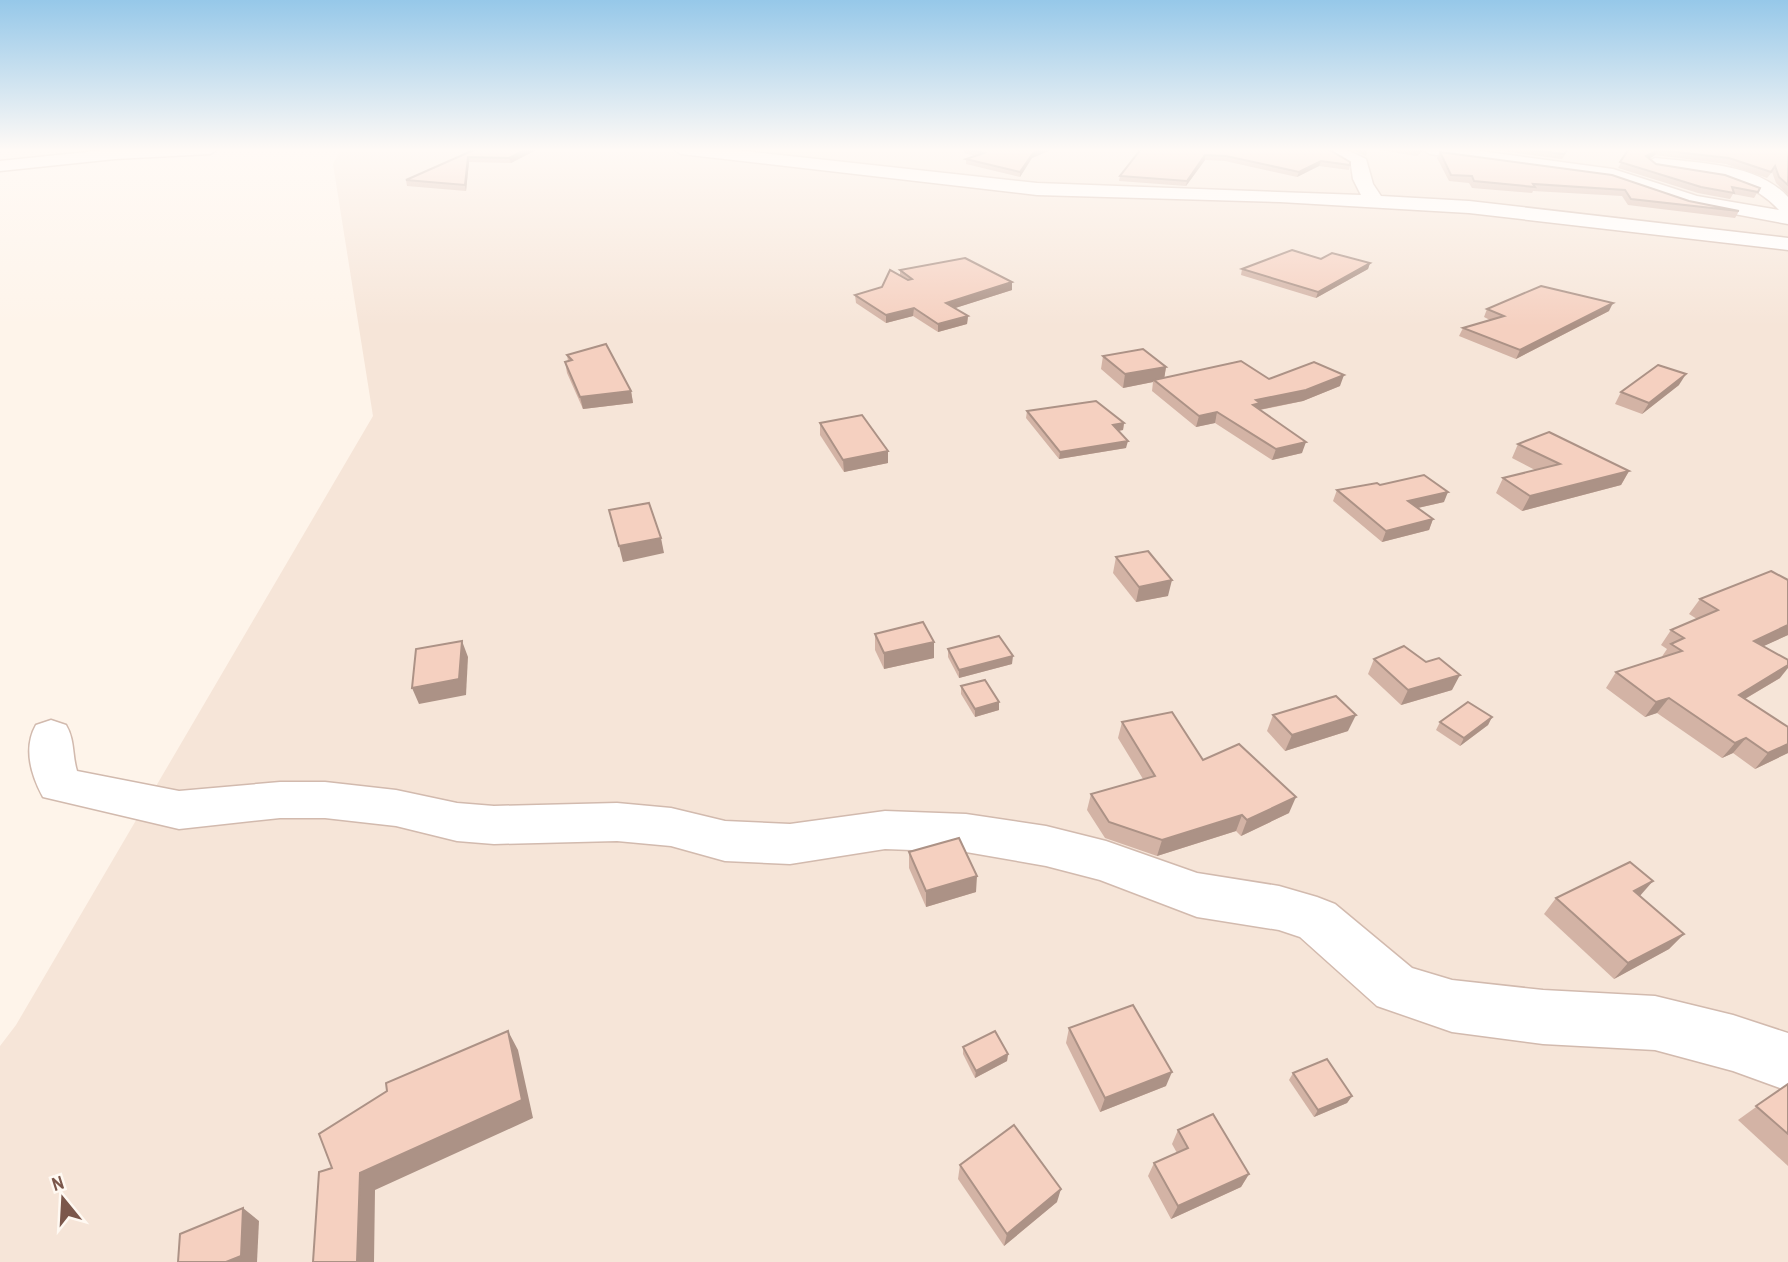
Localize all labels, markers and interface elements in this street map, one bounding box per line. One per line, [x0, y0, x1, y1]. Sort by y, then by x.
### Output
north arrow [28, 1164, 98, 1234]
text: N [48, 1169, 67, 1197]

